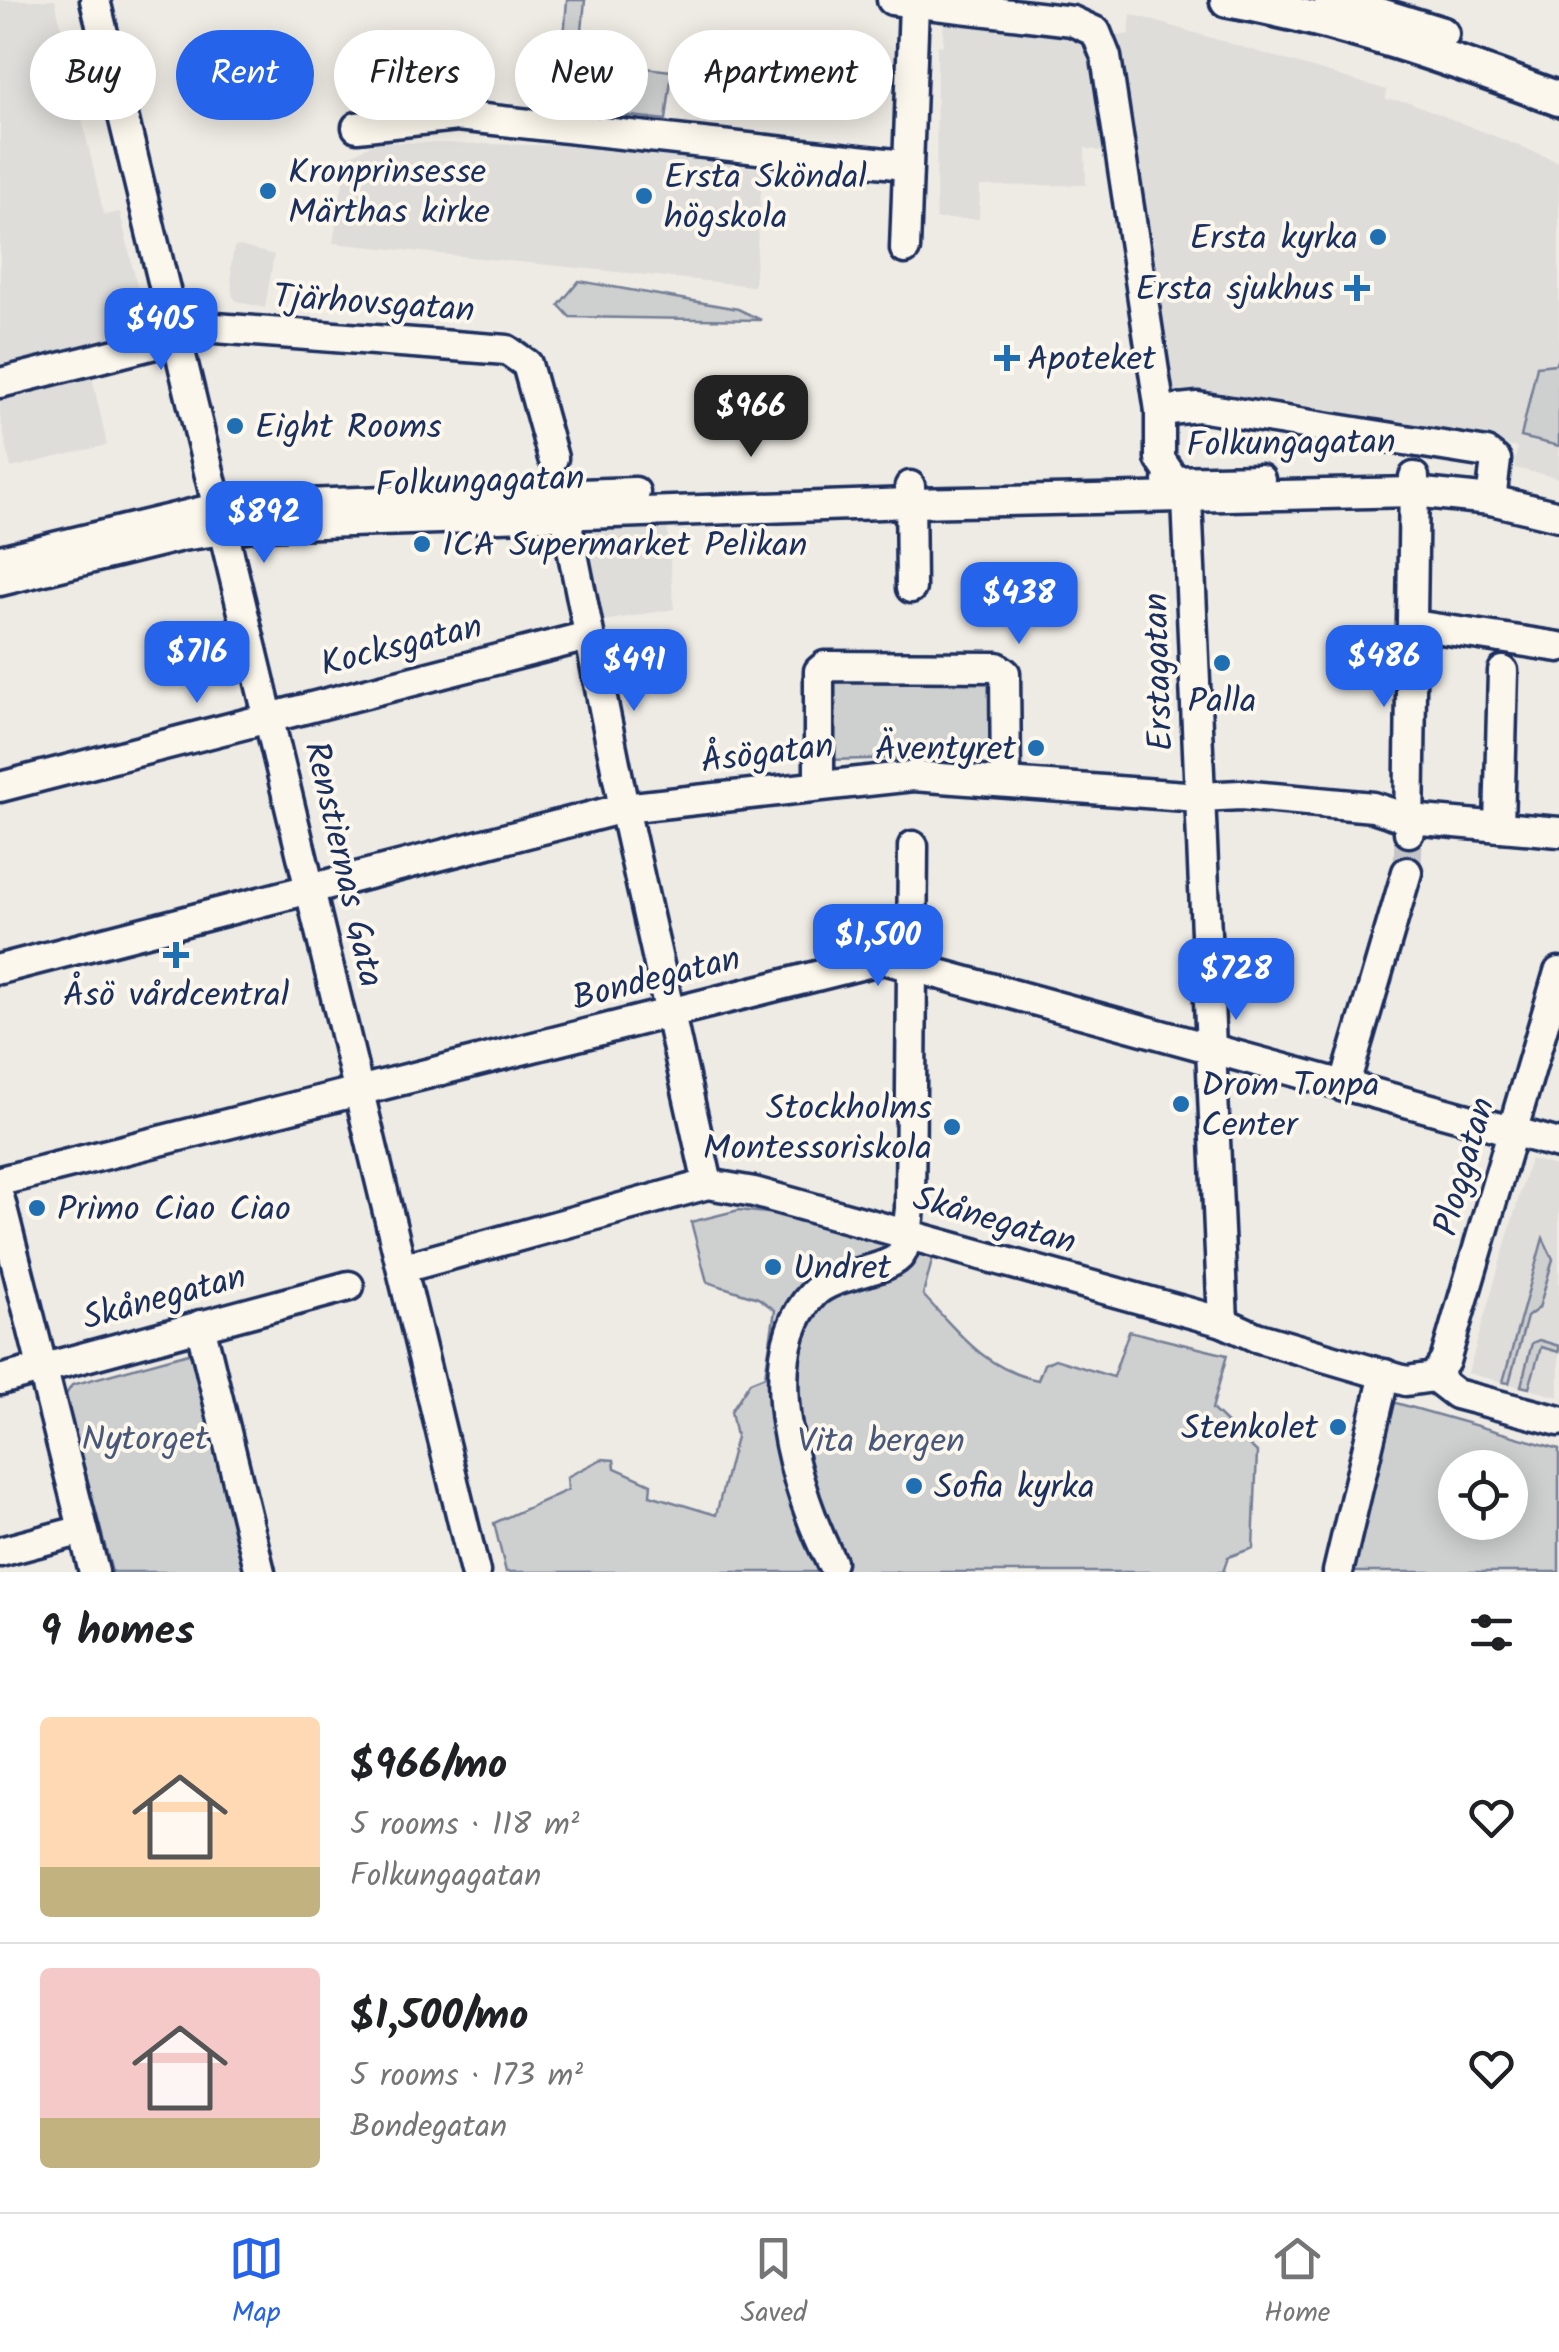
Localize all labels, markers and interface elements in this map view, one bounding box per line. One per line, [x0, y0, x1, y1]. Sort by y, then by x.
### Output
chip: Buy [30, 30, 156, 120]
chip: Rent [176, 30, 314, 120]
chip: Filters [334, 30, 495, 120]
chip: New [515, 30, 648, 120]
chip: Apartment [668, 30, 893, 120]
place label: Kronprinsesse Märthas kirke [288, 146, 490, 242]
place label: Ersta Sköndal högskola [664, 151, 867, 247]
marker: Kronprinsesse Märthas kirke [257, 180, 279, 202]
marker: Ersta Sköndal högskola [633, 185, 655, 207]
place label: Ersta kyrka [1190, 212, 1358, 268]
marker: Ersta kyrka [1367, 226, 1389, 248]
place label: Ersta sjukhus [1135, 263, 1334, 319]
street label: Tjärhovsgatan [271, 270, 476, 340]
marker: Ersta sjukhus [1344, 275, 1370, 301]
pin: $405 [102, 288, 220, 373]
text: $405 [127, 295, 196, 346]
place label: Apoteket [1027, 333, 1156, 389]
marker: Apoteket [996, 347, 1018, 369]
pin: $966 [692, 375, 810, 460]
text: $966 [716, 382, 786, 433]
place label: Eight Rooms [255, 401, 442, 457]
marker: Eight Rooms [224, 415, 246, 437]
street label: Folkungagatan [1186, 415, 1396, 475]
street label: Folkungagatan [375, 451, 586, 515]
pin: $892 [205, 481, 323, 566]
text: $892 [228, 488, 300, 539]
place label: ICA Supermarket Pelikan [442, 519, 807, 575]
marker: ICA Supermarket Pelikan [411, 533, 433, 555]
pin: $438 [960, 562, 1078, 647]
text: $438 [983, 569, 1055, 620]
street label: Erstagatan [1129, 592, 1191, 752]
street label: Kocksgatan [315, 600, 489, 694]
pin: $716 [138, 621, 256, 706]
pin: $486 [1325, 625, 1443, 710]
text: $716 [166, 628, 228, 679]
pin: $491 [575, 629, 693, 714]
text: $486 [1348, 632, 1420, 683]
text: $491 [603, 636, 665, 687]
marker: Palla [1211, 652, 1233, 674]
place label: Palla [1188, 675, 1257, 731]
street label: Åsögatan [698, 719, 837, 791]
place label: Äventyret [875, 723, 1016, 779]
street label: Renstiernas Gata [287, 736, 398, 993]
marker: Äventyret [1025, 737, 1047, 759]
pin: $1,500 [797, 904, 959, 989]
text: $1,500 [835, 911, 921, 962]
street label: Bondegatan [567, 932, 747, 1028]
pin: $728 [1177, 938, 1295, 1023]
marker: Åsö vårdcentral [163, 942, 189, 968]
text: $728 [1200, 945, 1272, 996]
place label: Åsö vårdcentral [63, 969, 289, 1025]
place label: Drom Tonpa Center [1201, 1059, 1379, 1155]
place label: Stockholms Montessoriskola [703, 1082, 932, 1178]
street label: Ploggatan [1419, 1091, 1512, 1243]
marker: Drom Tonpa Center [1170, 1093, 1192, 1115]
marker: Stockholms Montessoriskola [941, 1116, 963, 1138]
street label: Skånegatan [906, 1172, 1082, 1272]
place label: Primo Ciao Ciao [57, 1183, 291, 1239]
marker: Primo Ciao Ciao [26, 1197, 48, 1219]
place label: Undret [793, 1242, 891, 1298]
street label: Skånegatan [77, 1250, 253, 1348]
marker: Undret [762, 1256, 784, 1278]
place label: Stenkolet [1181, 1402, 1318, 1458]
park label: Nytorget [81, 1413, 209, 1469]
park label: Vita bergen [797, 1415, 965, 1471]
marker: Stenkolet [1327, 1416, 1349, 1438]
map controls [1438, 1450, 1528, 1540]
button: locate [1438, 1450, 1528, 1540]
place label: Sofia kyrka [934, 1461, 1095, 1517]
marker: Sofia kyrka [903, 1475, 925, 1497]
text: 9 homes [40, 1599, 195, 1666]
icon: filters [1464, 1605, 1519, 1660]
text: $966/mo [350, 1733, 507, 1800]
icon: home [120, 1757, 240, 1877]
icon: heart [1464, 1790, 1519, 1845]
text: 5 rooms · 118 m² [350, 1800, 579, 1851]
text: Folkungagatan [350, 1851, 541, 1902]
text: $1,500/mo [350, 1984, 528, 2051]
icon: home [120, 2008, 240, 2128]
icon: heart [1464, 2041, 1519, 2096]
text: 5 rooms · 173 m² [350, 2051, 583, 2102]
text: Bondegatan [350, 2102, 507, 2153]
tab: Map [229, 2231, 284, 2336]
tab: Saved [741, 2231, 807, 2336]
tab: Home [1264, 2231, 1330, 2336]

